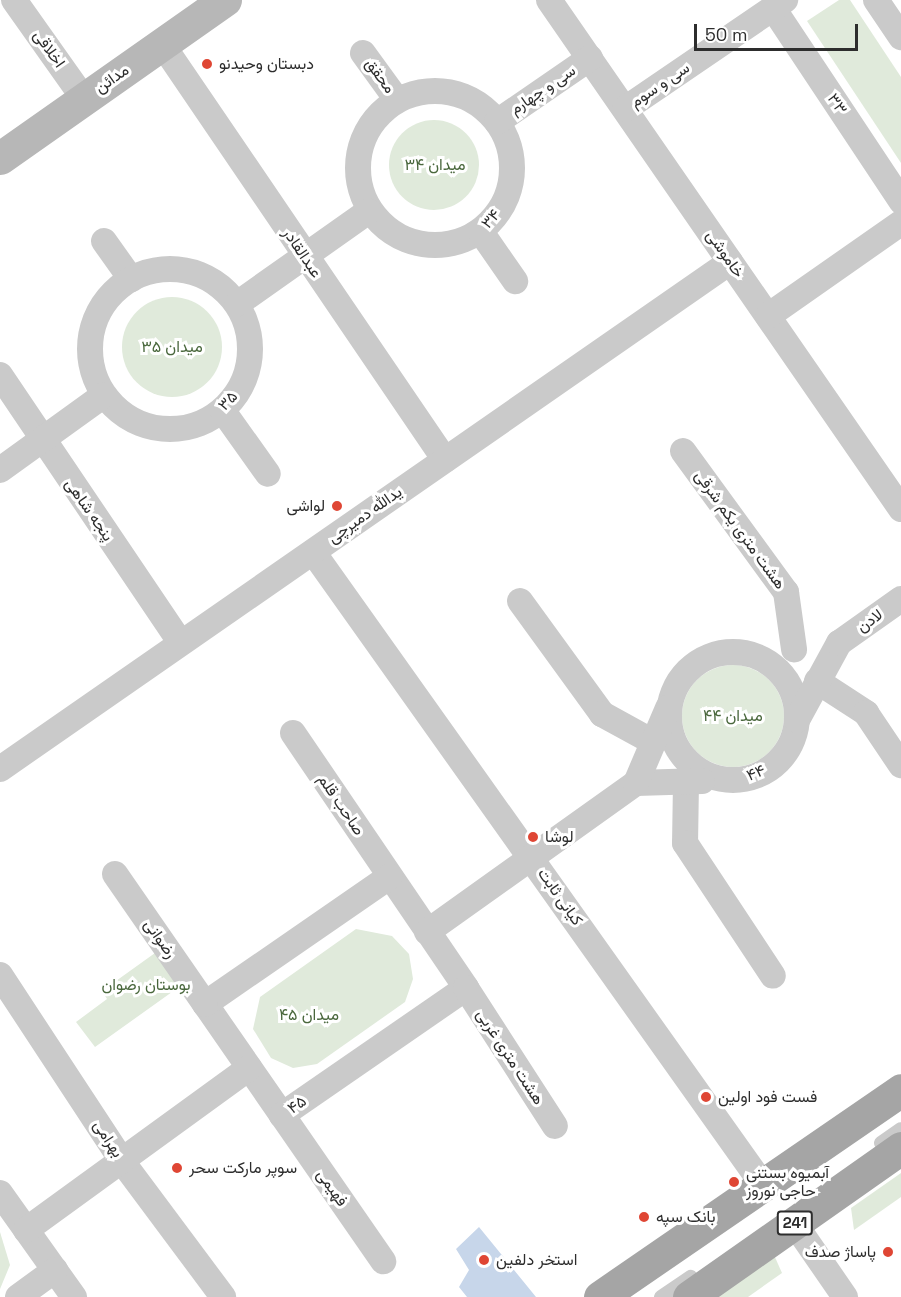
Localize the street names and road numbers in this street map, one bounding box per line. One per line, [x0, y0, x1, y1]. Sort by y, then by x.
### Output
street label: اخلاقی [29, 26, 69, 72]
street label: محقق [361, 55, 399, 97]
street label: سی و سوم [627, 58, 693, 112]
street label: مدائن [91, 60, 133, 98]
street label: سی و چهارم [507, 61, 579, 119]
street label: ۳۳ [823, 90, 851, 118]
street label: ۳۴ [477, 205, 505, 233]
street label: عبدالقادر [278, 224, 326, 282]
street label: خاموشی [702, 227, 748, 281]
street label: ۳۵ [214, 387, 242, 415]
street label: هشت متری یکم شرقی [690, 467, 790, 593]
street label: پنجه شاهی [60, 475, 118, 545]
street label: یدالله دمیرچی [324, 482, 406, 548]
street label: لادن [853, 605, 887, 637]
street label: ۴۴ [744, 761, 768, 785]
street label: صاحب قلم [314, 771, 368, 839]
street label: کیانی ثابت [533, 865, 587, 929]
street label: رضوانی [140, 916, 180, 962]
street label: هشت متری غربی [472, 1006, 548, 1108]
street label: ۴۵ [284, 1092, 310, 1118]
street label: بهرامی [89, 1117, 127, 1161]
street label: فهیمی [312, 1166, 352, 1210]
road number: 241 [776, 1211, 814, 1235]

